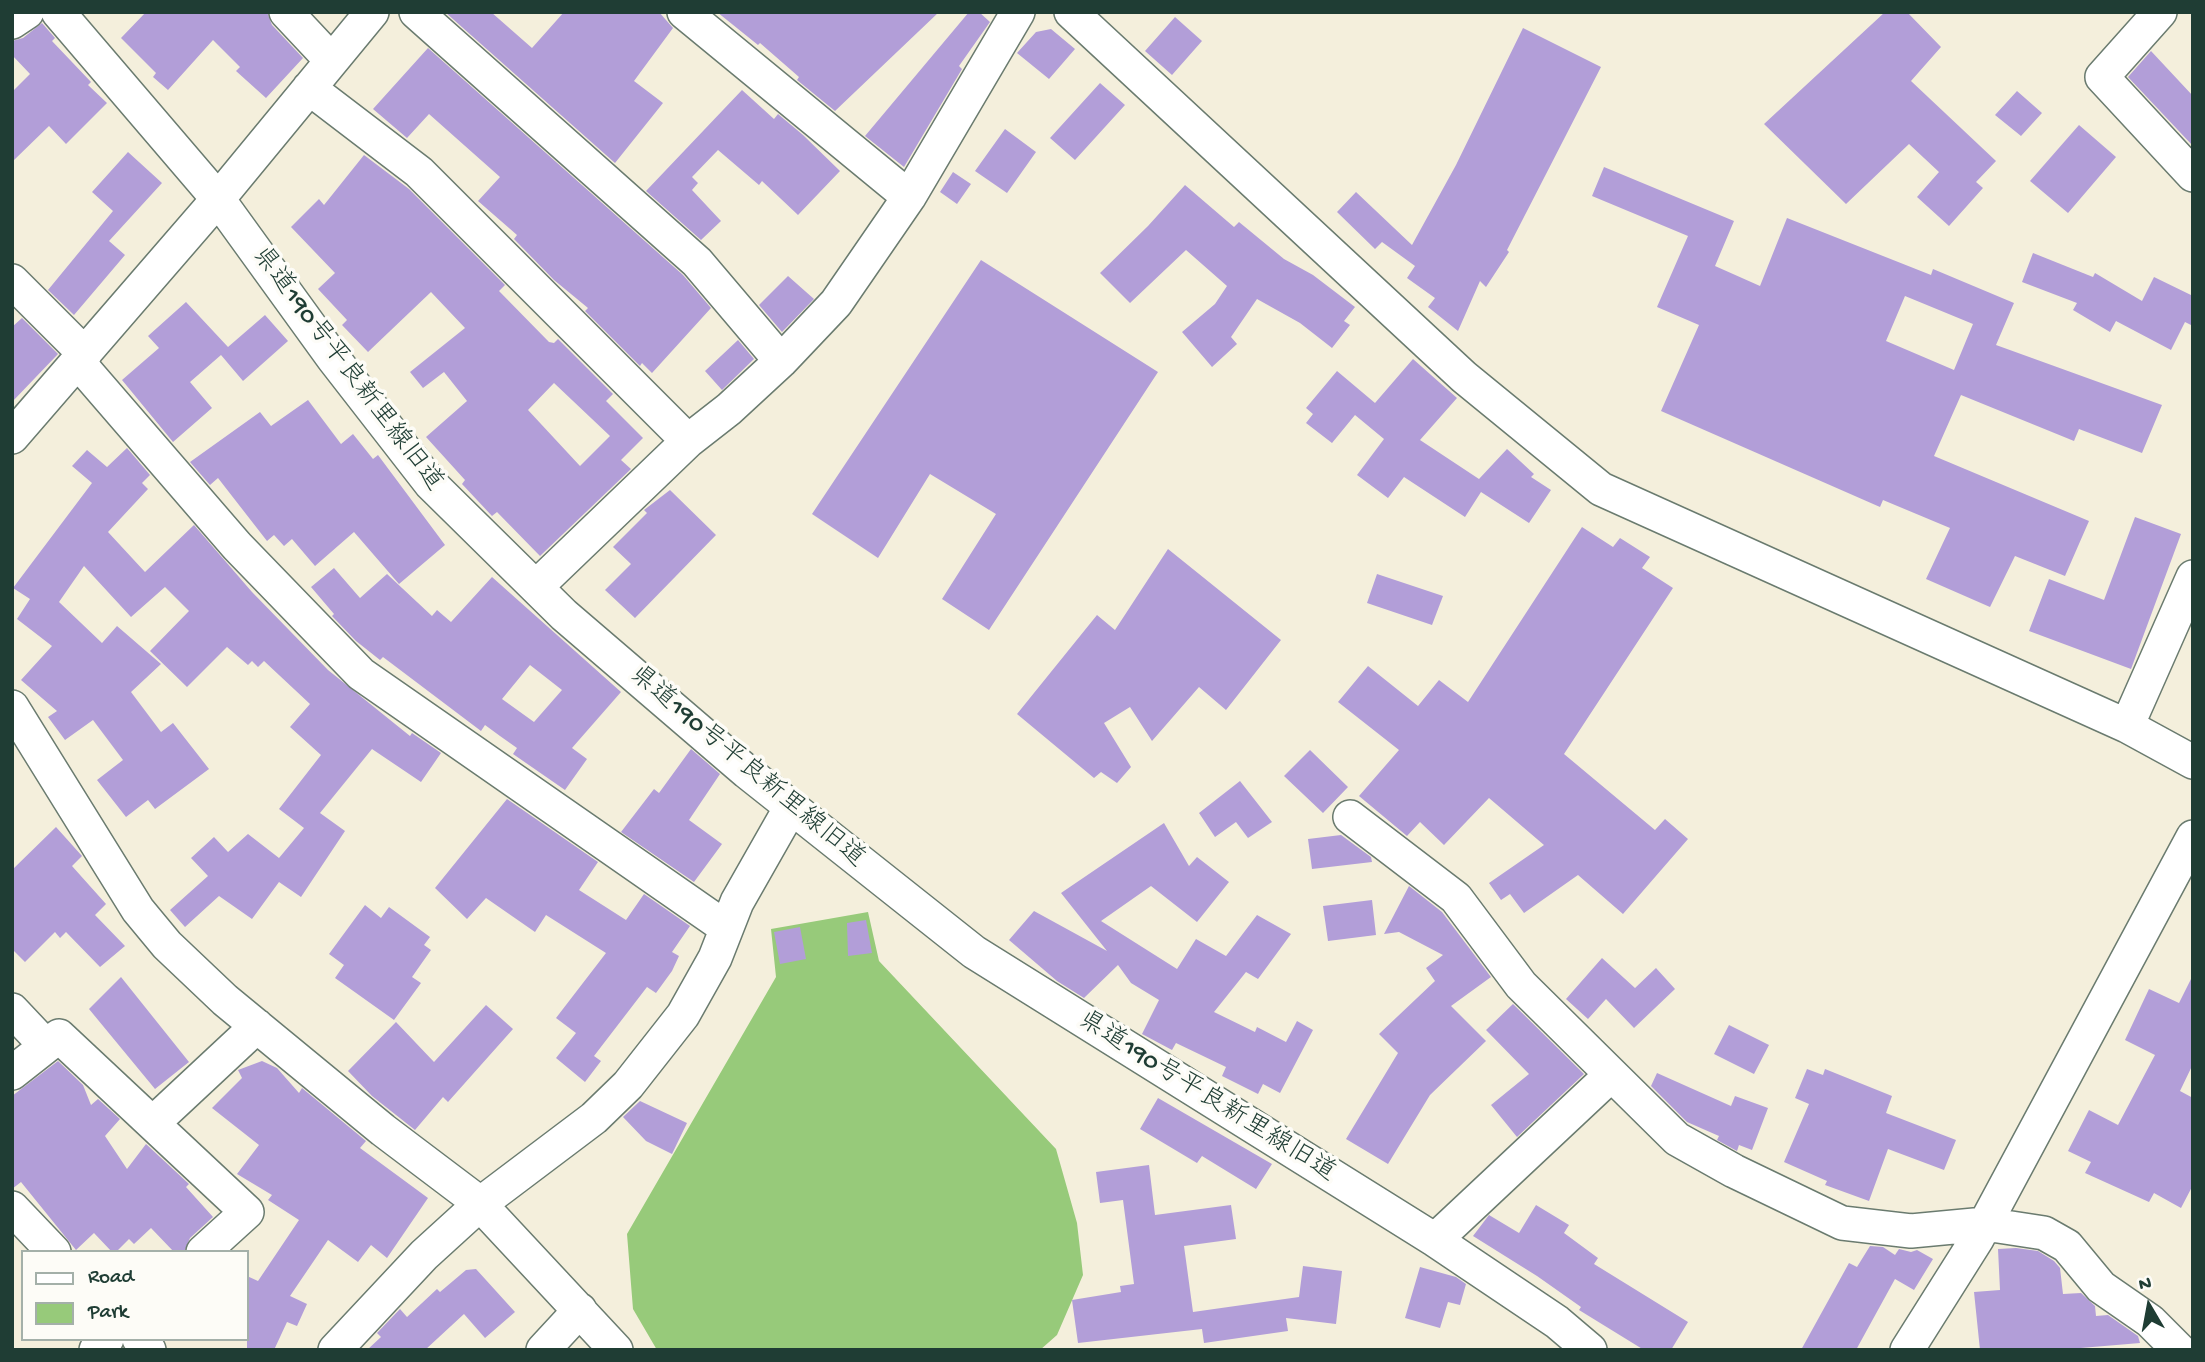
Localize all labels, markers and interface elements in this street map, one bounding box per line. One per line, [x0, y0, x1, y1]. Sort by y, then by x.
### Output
street label: 県道190号平良新里線旧道 [244, 241, 448, 499]
street label: 県道190号平良新里線旧道 [622, 660, 870, 876]
street label: 県道190号平良新里線旧道 [1071, 1006, 1341, 1190]
legend [21, 1250, 248, 1341]
text: Road [88, 1266, 134, 1291]
north arrow [2114, 1271, 2184, 1341]
text: N [2137, 1272, 2153, 1297]
text: Park [88, 1301, 128, 1326]

